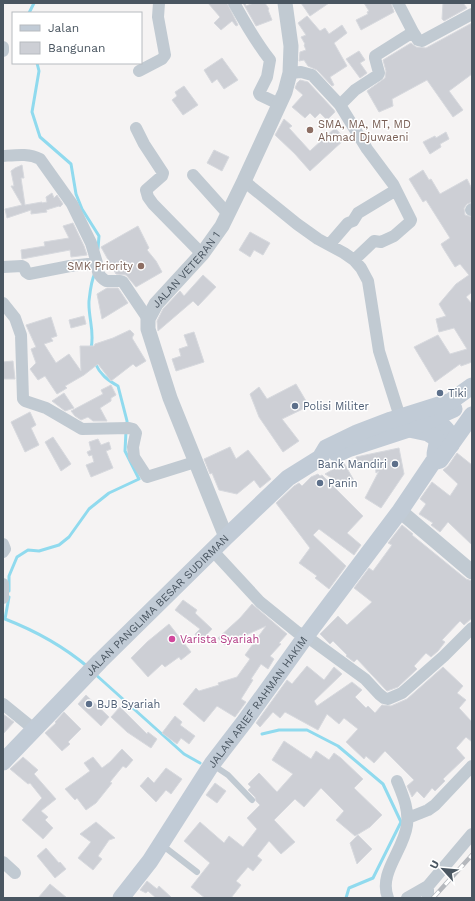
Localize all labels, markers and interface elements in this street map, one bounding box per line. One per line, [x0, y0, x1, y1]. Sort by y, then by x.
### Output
legend [12, 12, 142, 64]
text: Jalan [48, 21, 79, 35]
text: Bangunan [48, 41, 106, 55]
place label: SMA, MA, MT, MD Ahmad Djuwaeni [318, 118, 411, 144]
marker: SMA, MA, MT, MD Ahmad Djuwaeni [305, 125, 315, 135]
street label: JALAN VETERAN 1 [149, 229, 223, 310]
place label: SMK Priority [67, 260, 133, 273]
marker: SMK Priority [136, 261, 146, 271]
place label: Tiki [448, 387, 467, 400]
marker: Tiki [435, 388, 445, 398]
place label: Polisi Militer [303, 400, 370, 413]
marker: Polisi Militer [290, 401, 300, 411]
place label: Bank Mandiri [317, 458, 387, 471]
marker: Bank Mandiri [390, 459, 400, 469]
place label: Panin [328, 477, 357, 490]
marker: Panin [315, 478, 325, 488]
street label: JALAN PANGLIMA BESAR SUDIRMAN [83, 532, 231, 678]
place label: Varista Syariah [180, 633, 259, 646]
marker: Varista Syariah [167, 634, 177, 644]
street label: JALAN ARIEF RAHMAN HAKIM [205, 634, 310, 770]
place label: BJB Syariah [97, 698, 160, 711]
marker: BJB Syariah [84, 699, 94, 709]
north arrow [423, 849, 463, 889]
text: U [427, 858, 442, 871]

